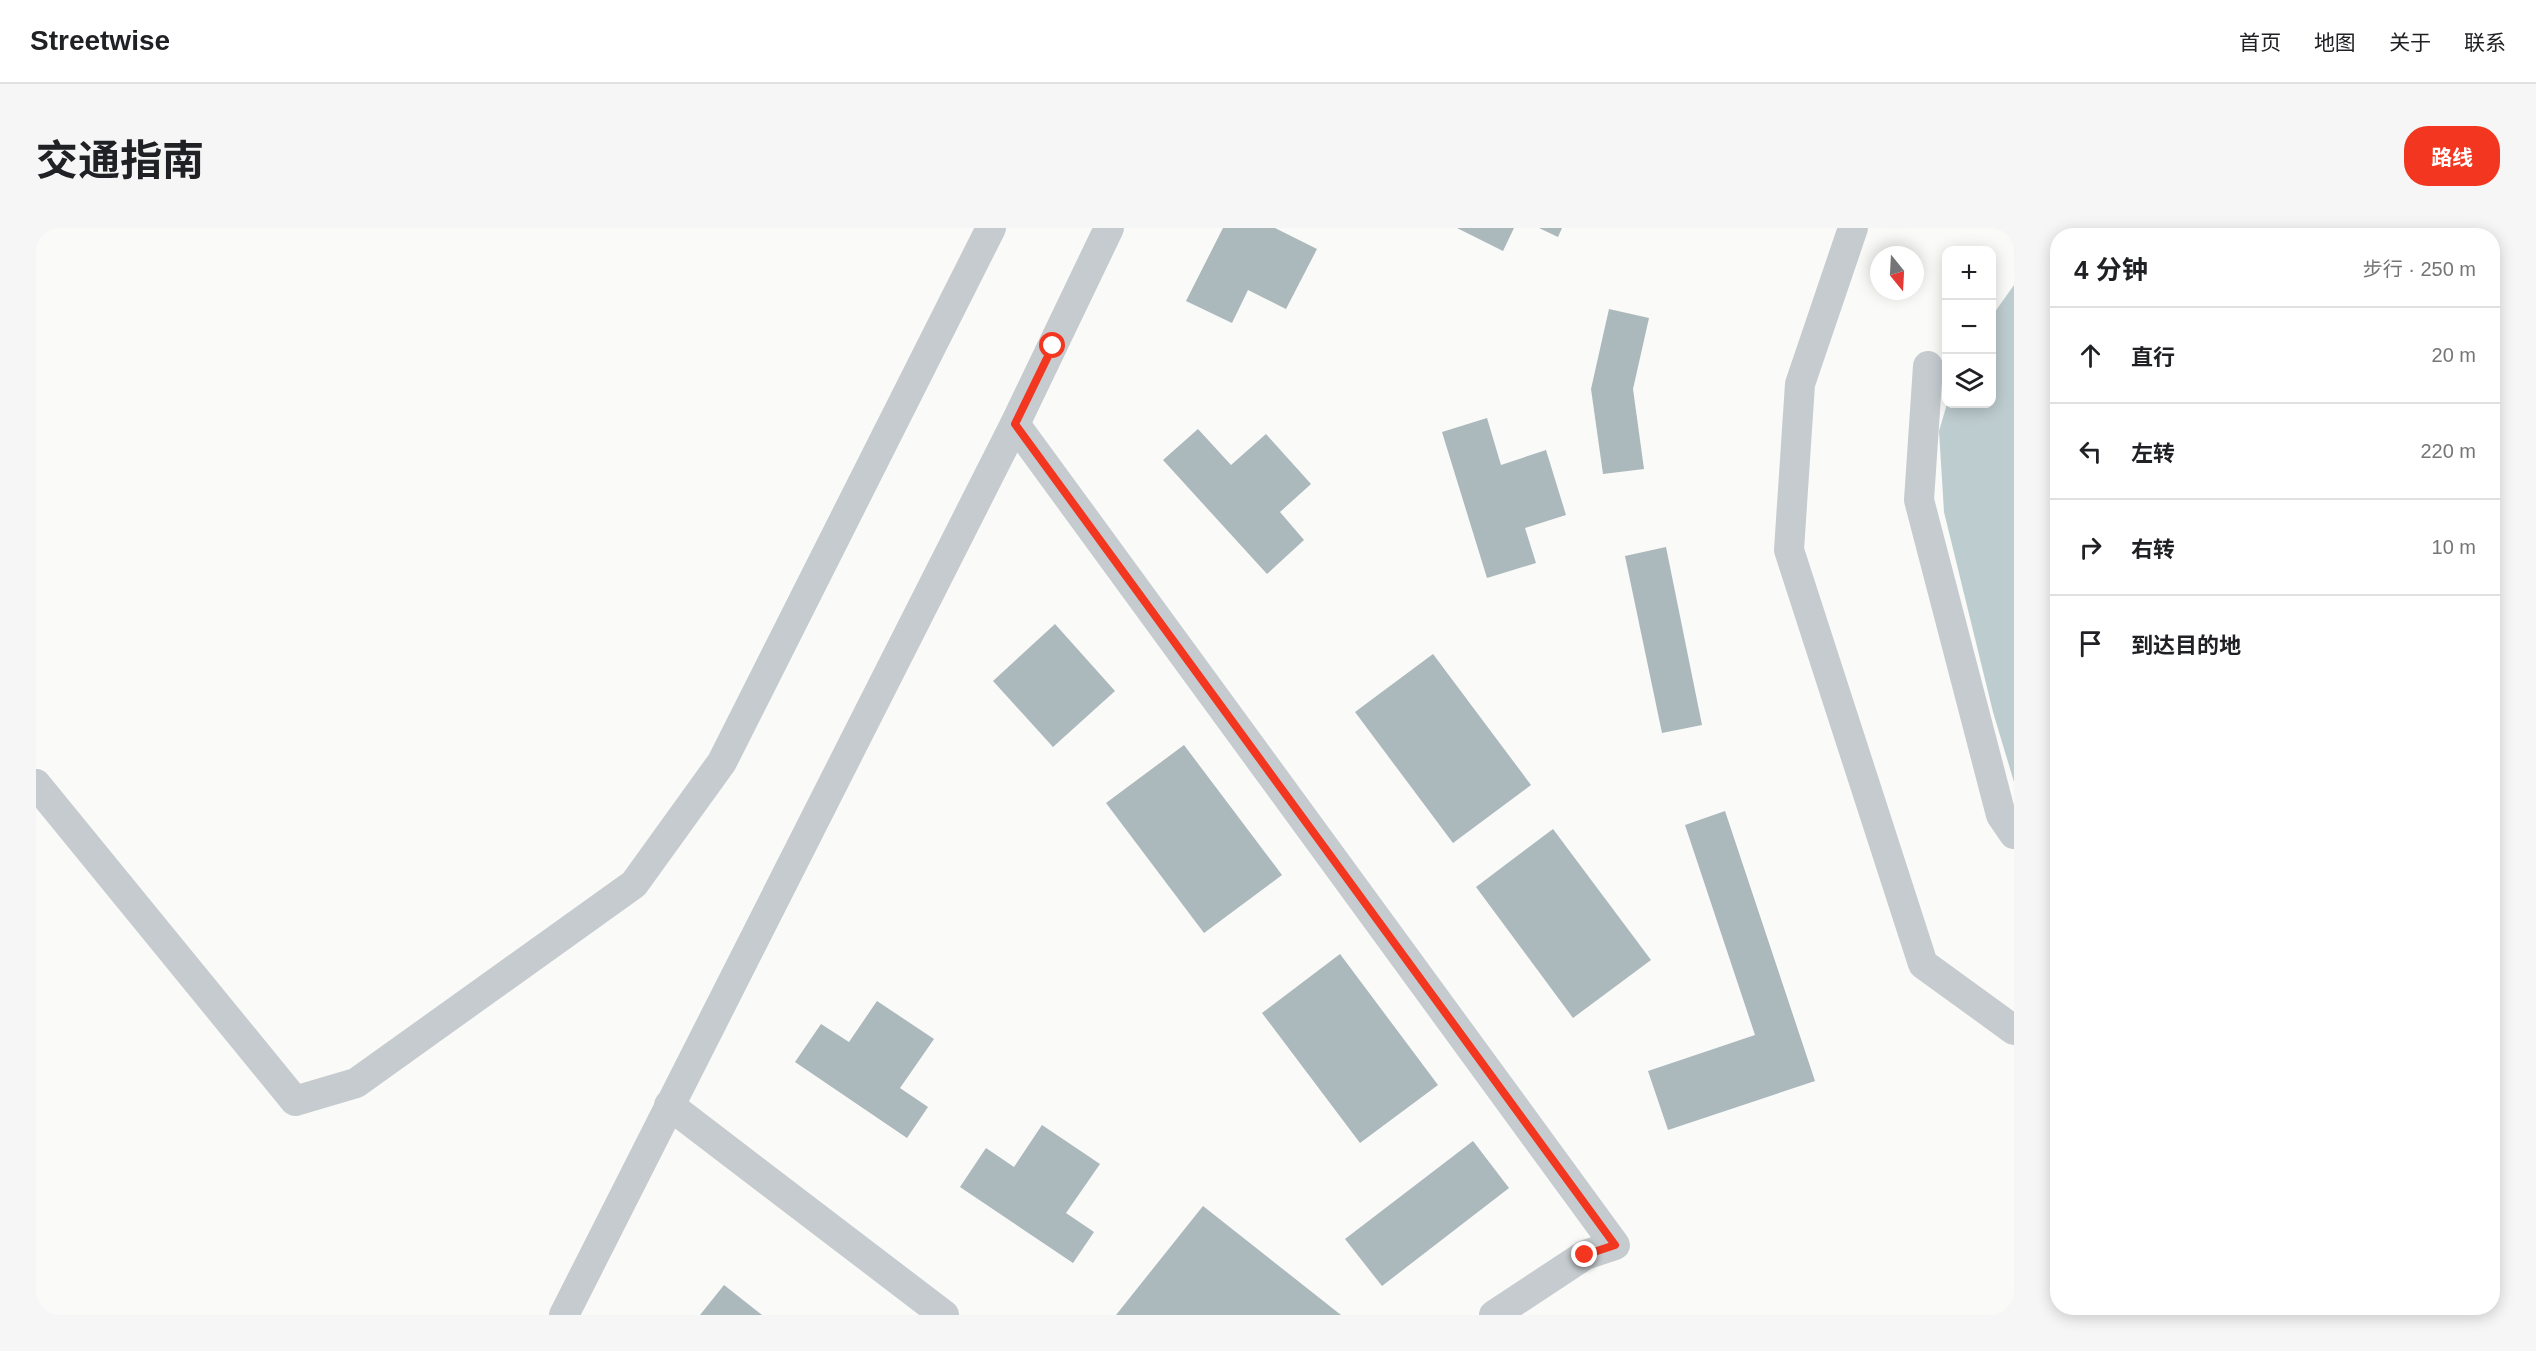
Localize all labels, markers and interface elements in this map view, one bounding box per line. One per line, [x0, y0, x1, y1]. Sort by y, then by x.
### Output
text: Streetwise [30, 25, 170, 56]
text: 首页 [2239, 31, 2281, 54]
text: 地图 [2314, 31, 2356, 54]
text: 关于 [2389, 31, 2431, 54]
text: 联系 [2464, 31, 2506, 54]
button: 路线 [2404, 126, 2500, 186]
text: 交通指南 [36, 137, 204, 184]
north arrow [1870, 246, 1924, 300]
map controls [1942, 246, 1996, 408]
button: + [1942, 246, 1996, 300]
text: 4 分钟 [2074, 255, 2148, 285]
text: 步行 · 250 m [2363, 258, 2476, 280]
button: − [1942, 300, 1996, 354]
route start [1039, 332, 1065, 358]
icon: ahead [2074, 339, 2107, 372]
text: 20 m [2432, 344, 2476, 366]
text: 直行 [2131, 345, 2175, 370]
button: layers [1942, 354, 1996, 408]
icon: left [2074, 435, 2107, 468]
text: 220 m [2420, 440, 2476, 462]
text: 左转 [2131, 441, 2175, 466]
icon: right [2074, 531, 2107, 564]
text: 10 m [2432, 536, 2476, 558]
text: 右转 [2131, 537, 2175, 562]
icon: arrive [2074, 627, 2107, 660]
text: 到达目的地 [2131, 633, 2241, 658]
route end [1571, 1241, 1597, 1267]

